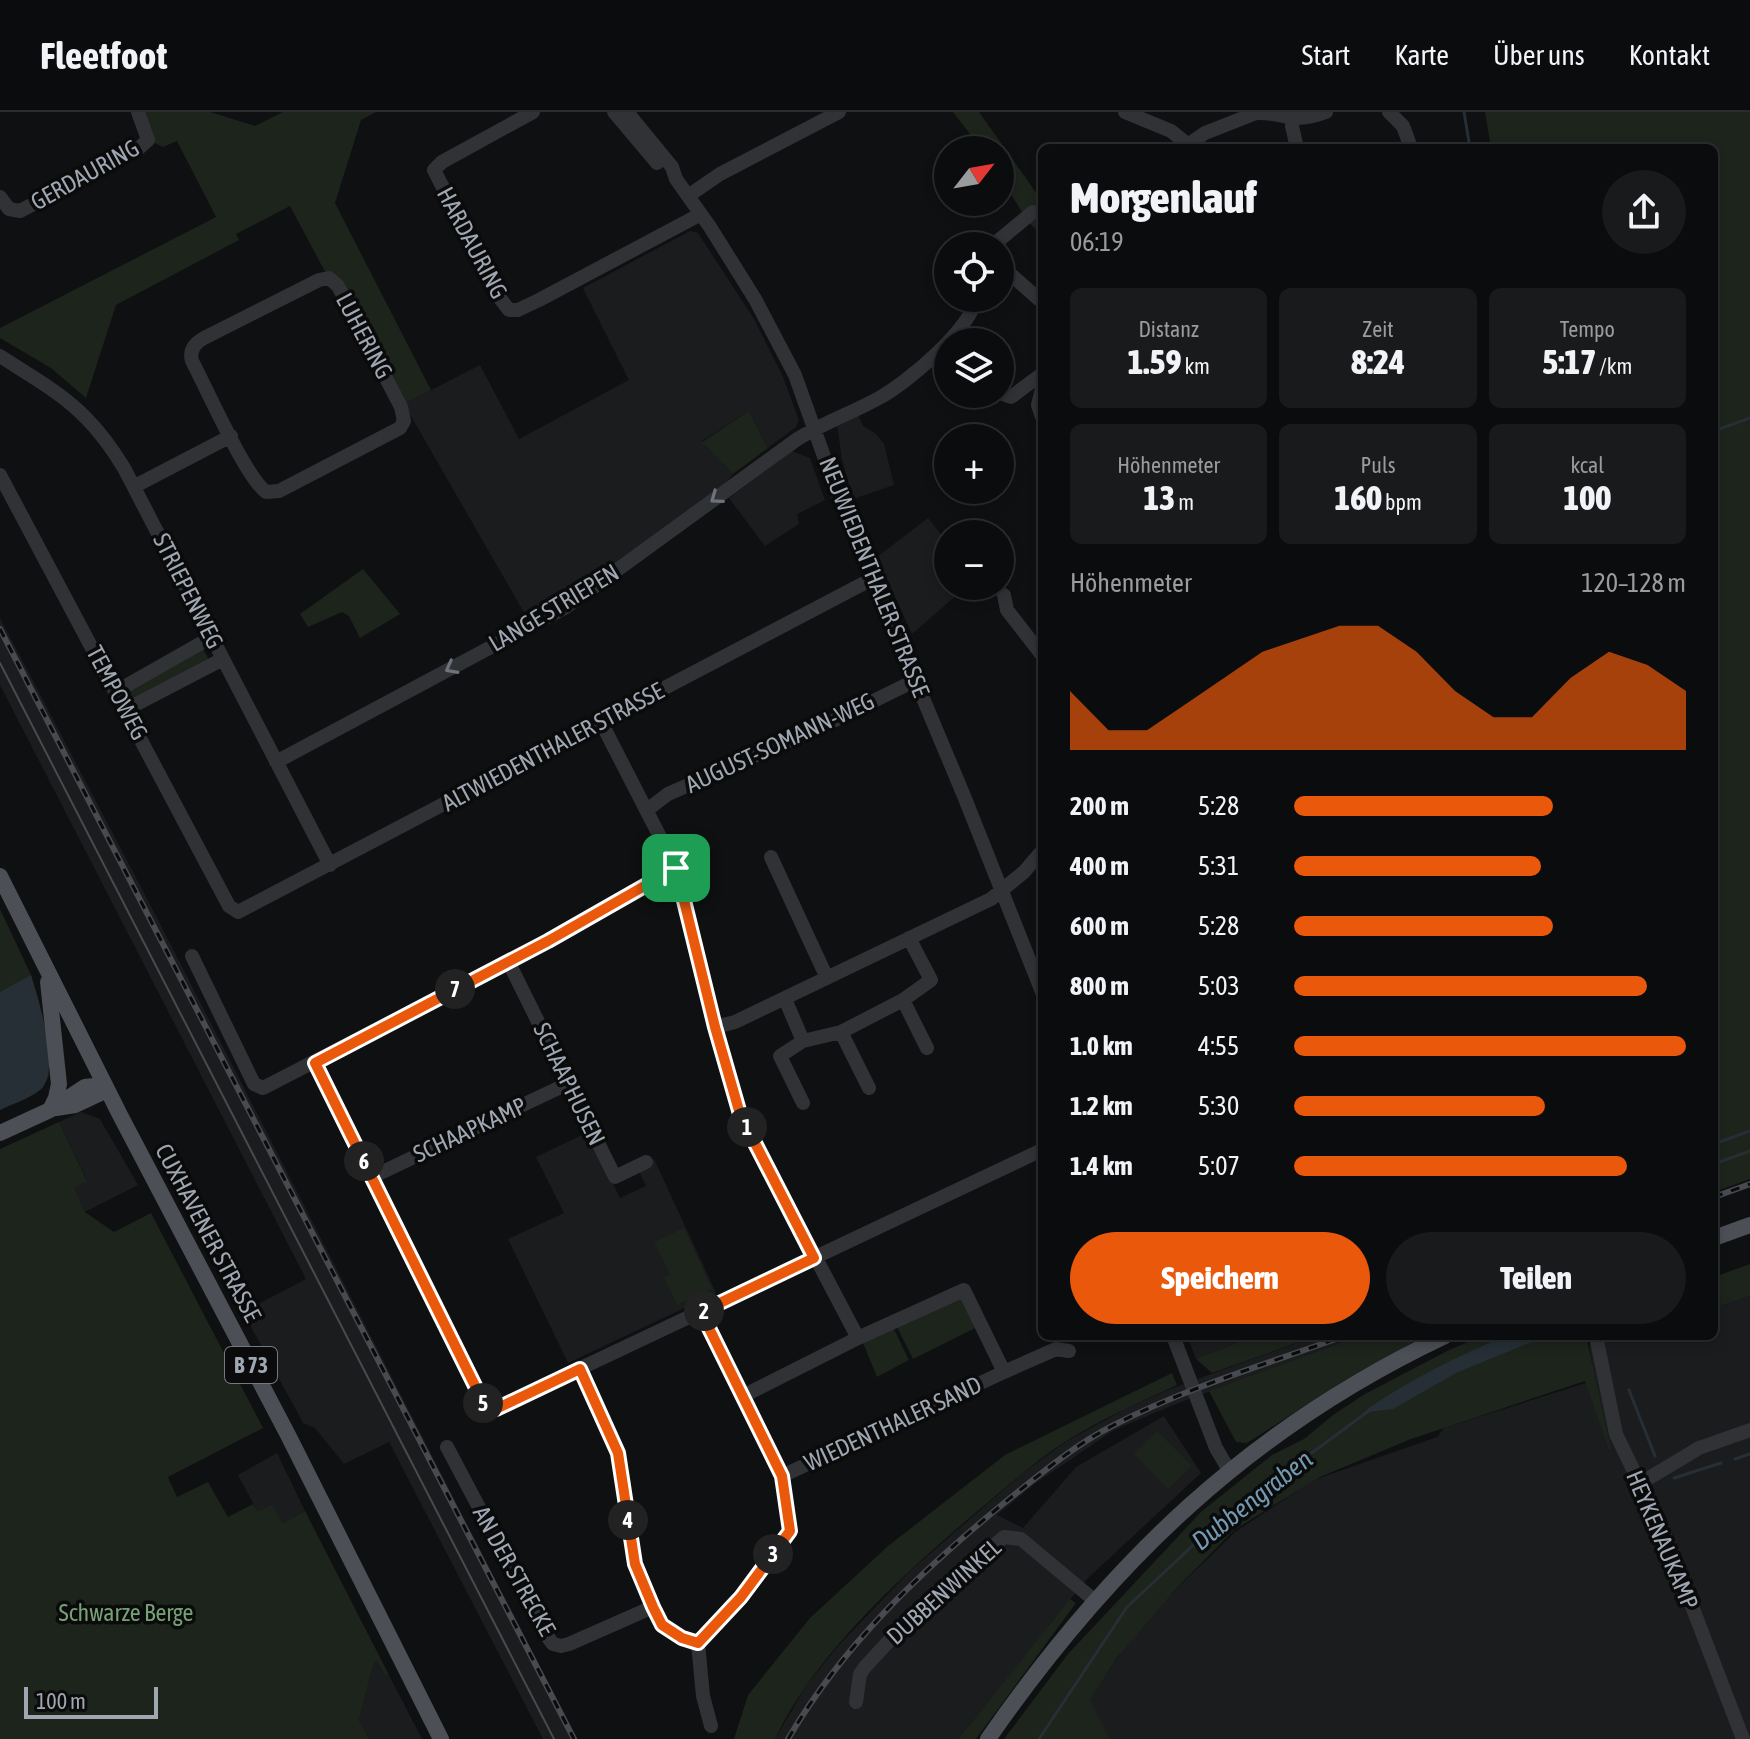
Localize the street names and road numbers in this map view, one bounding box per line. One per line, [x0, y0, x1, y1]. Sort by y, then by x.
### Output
street label: GERDAURING [26, 134, 143, 215]
street label: HARDAURING [432, 183, 513, 303]
street label: LUHERING [331, 289, 398, 383]
street label: NEUWIEDENTHALER STRASSE [814, 453, 935, 701]
street label: STRIEPENWEG [148, 529, 229, 653]
street label: LANGE STRIEPEN [484, 558, 624, 657]
street label: TEMPOWEG [81, 641, 153, 744]
street label: ALTWIEDENTHALER STRASSE [437, 677, 668, 816]
street label: AUGUST-SOMANN-WEG [681, 687, 878, 798]
street label: SCHAAPHUSEN [528, 1018, 611, 1149]
street label: SCHAAPKAMP [409, 1092, 531, 1167]
street label: CUXHAVENER STRASSE [150, 1139, 267, 1326]
road number: B 73 [225, 1347, 277, 1383]
street label: WIEDENTHALER SAND [800, 1371, 986, 1476]
street label: HEYKENAUKAMP [1621, 1466, 1704, 1613]
street label: AN DER STRECKE [468, 1501, 561, 1640]
street label: DUBBENWINKEL [881, 1533, 1007, 1650]

